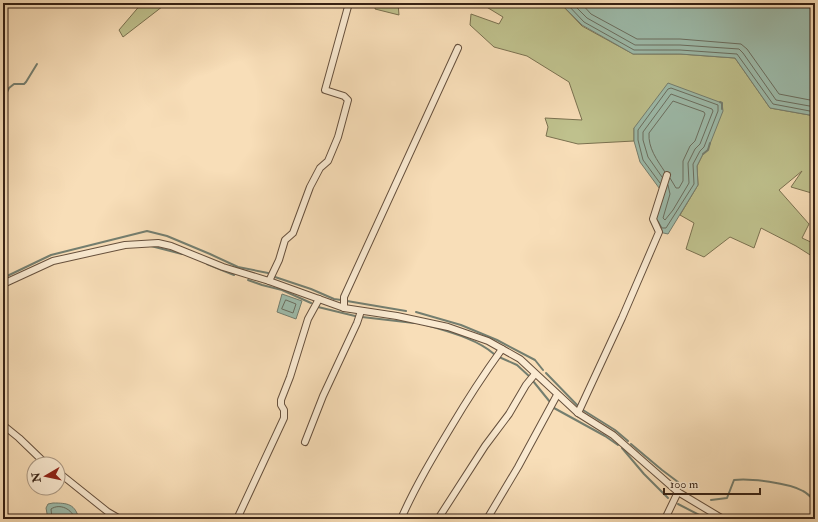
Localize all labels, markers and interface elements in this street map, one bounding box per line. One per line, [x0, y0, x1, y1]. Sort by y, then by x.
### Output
north arrow [26, 456, 66, 496]
text: N [29, 470, 44, 484]
scale bar [664, 470, 760, 496]
text: 100 m [670, 477, 699, 492]

